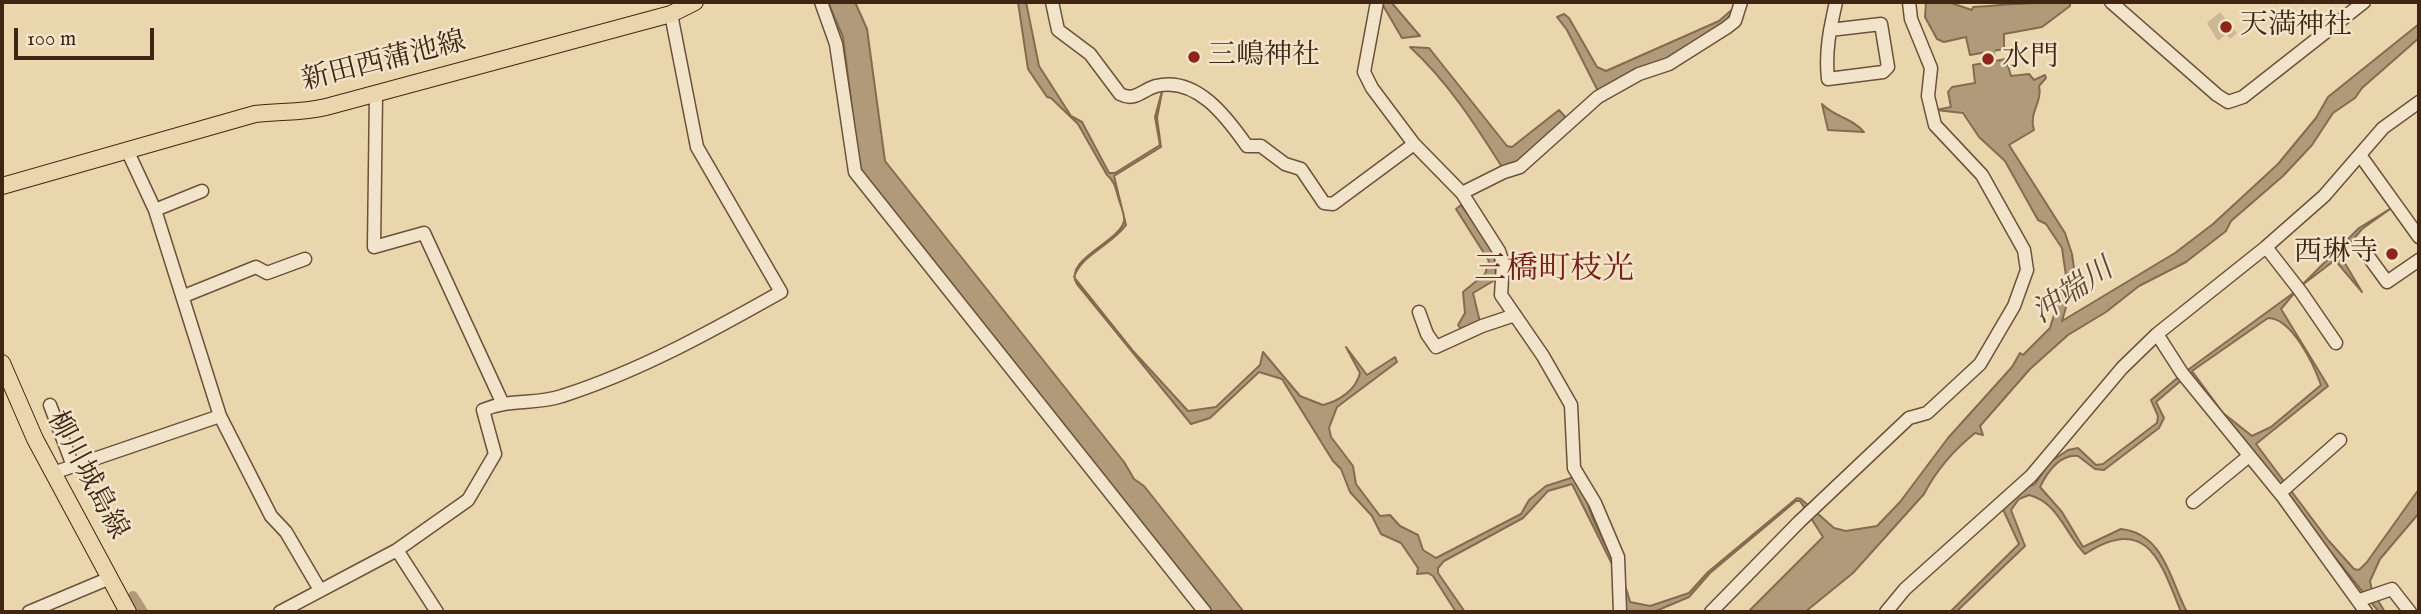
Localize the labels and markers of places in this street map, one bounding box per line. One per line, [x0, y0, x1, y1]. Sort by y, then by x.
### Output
place label: 天満神社 [2240, 10, 2352, 44]
marker: 天満神社 [2218, 19, 2234, 35]
place label: 三嶋神社 [1208, 40, 1320, 74]
place label: 水門 [2002, 42, 2058, 76]
marker: 三嶋神社 [1186, 49, 1202, 65]
marker: 水門 [1980, 51, 1996, 67]
place label: 西琳寺 [2294, 237, 2378, 271]
marker: 西琳寺 [2384, 246, 2400, 262]

